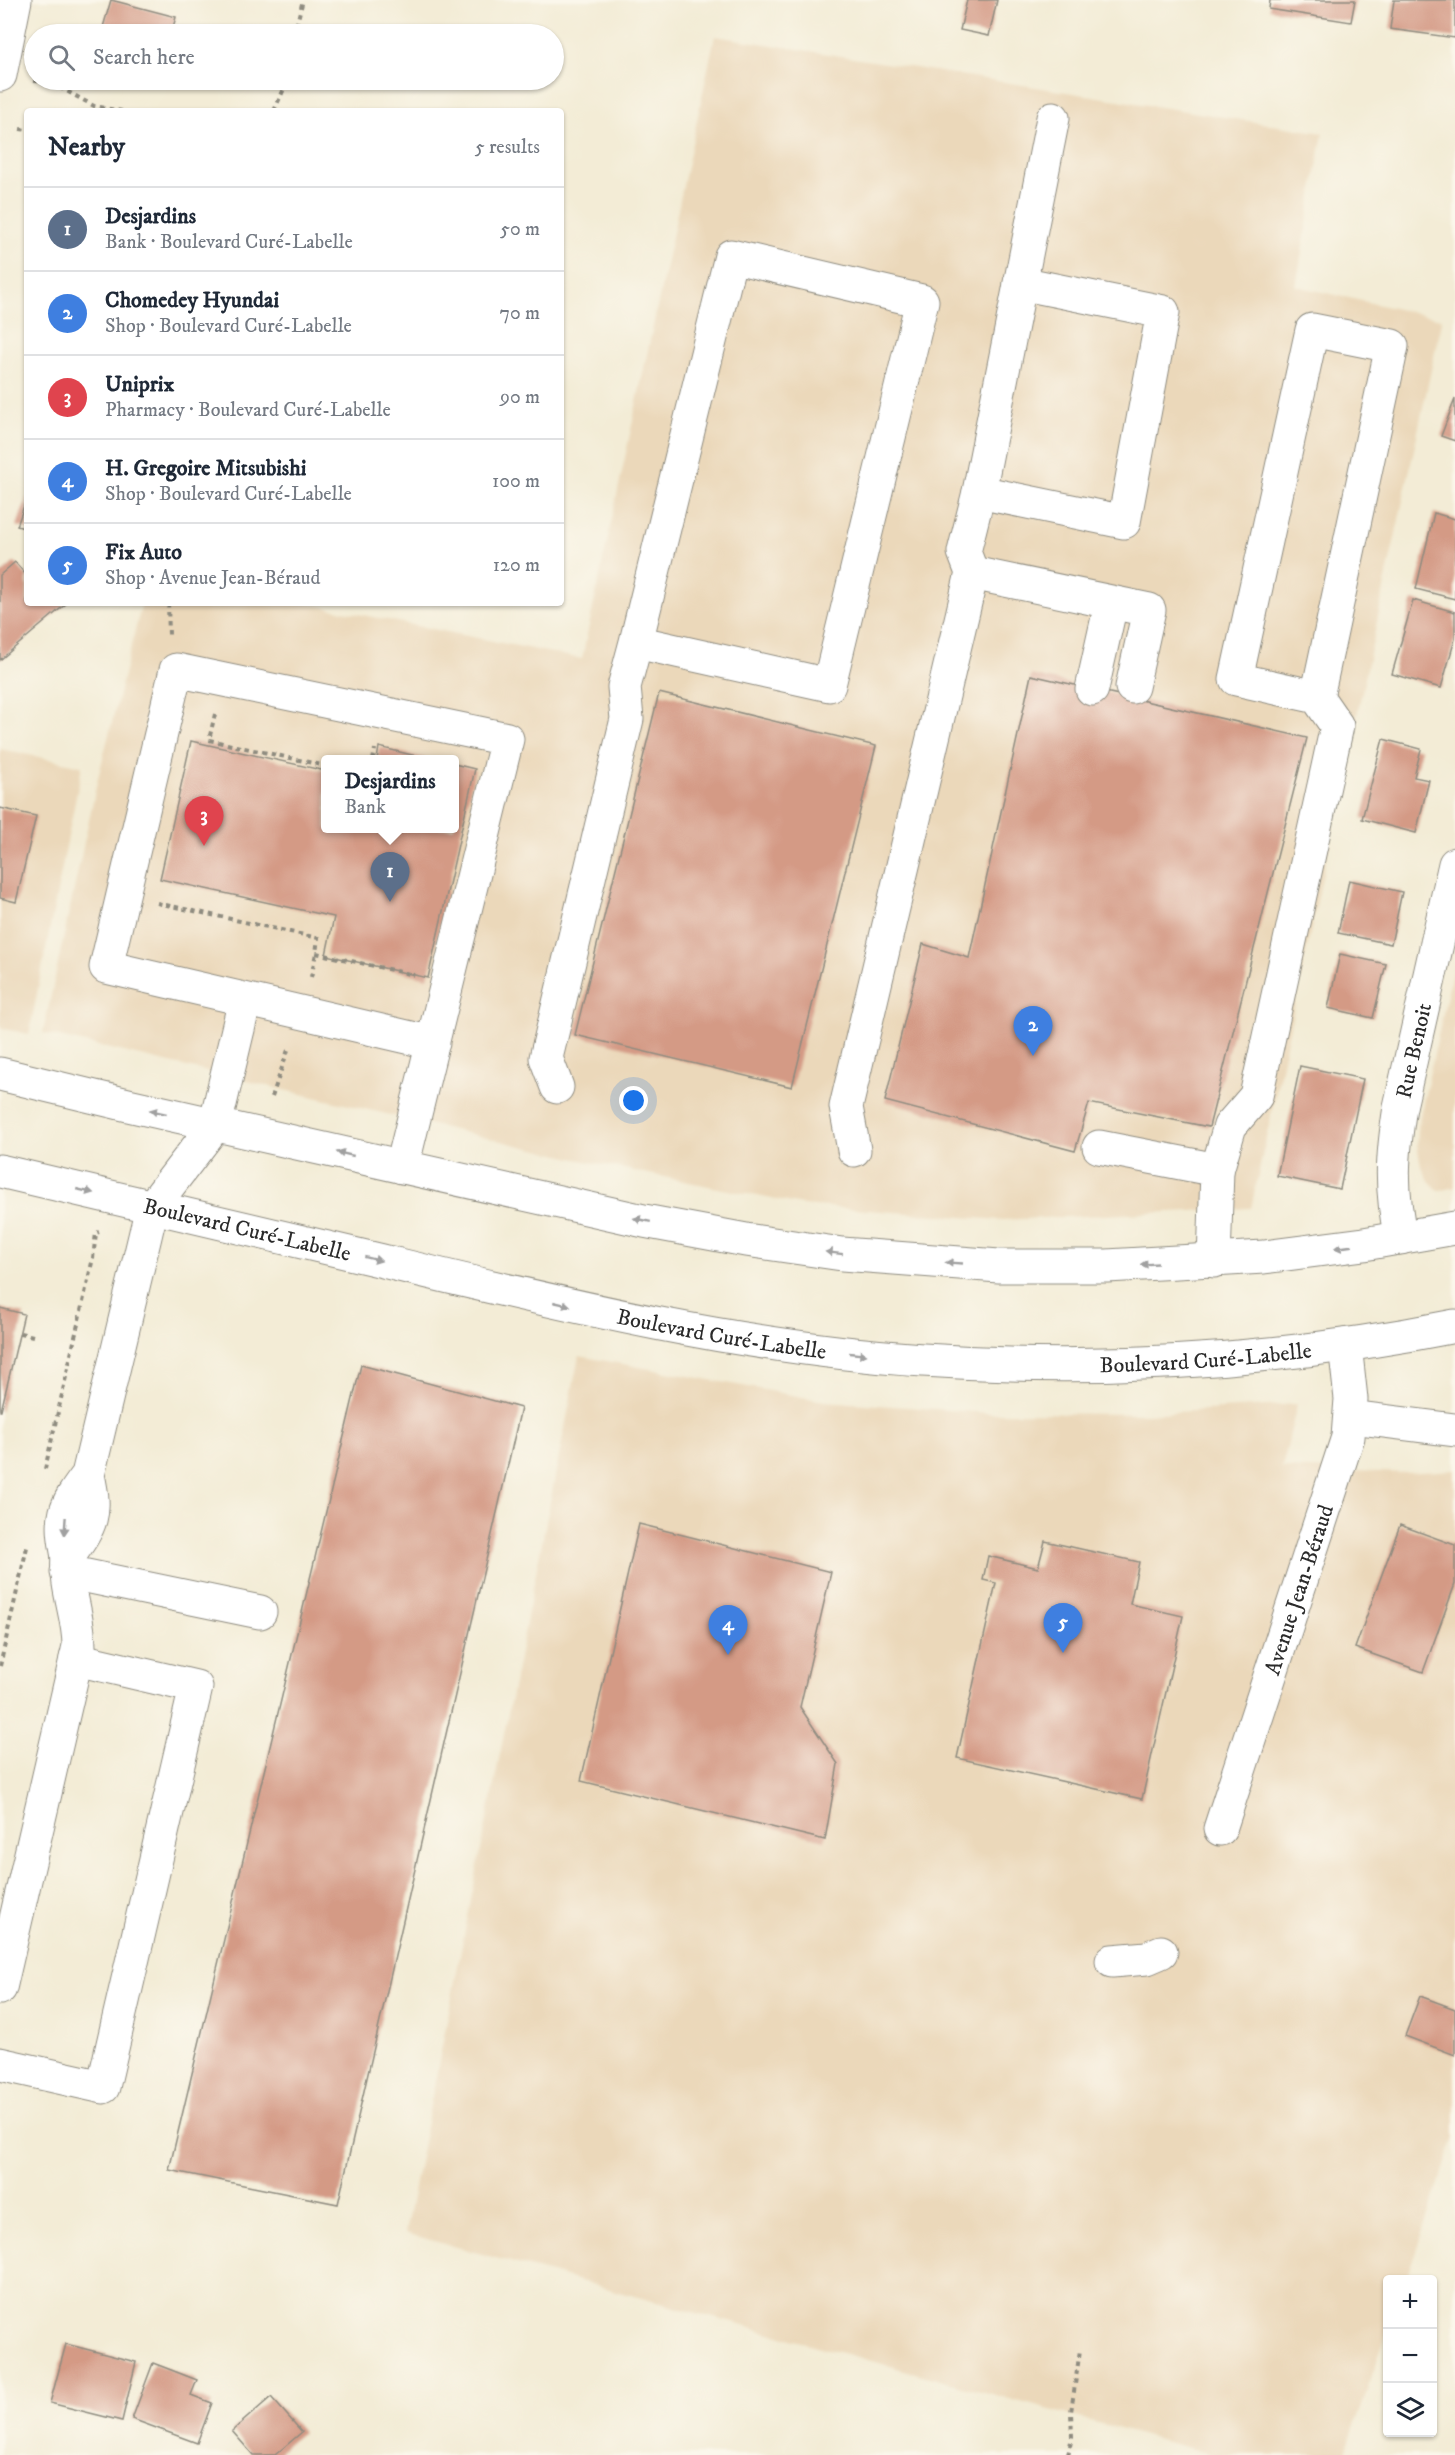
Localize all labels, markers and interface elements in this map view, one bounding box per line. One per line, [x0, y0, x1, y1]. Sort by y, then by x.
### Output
search box [24, 24, 564, 90]
icon: search [45, 41, 78, 74]
text: Search here [93, 44, 195, 71]
text: Nearby [48, 131, 125, 164]
text: 5 results [475, 135, 540, 160]
text: Desjardins [105, 203, 196, 230]
text: 1 [64, 217, 71, 242]
text: 50 m [500, 217, 540, 242]
text: Bank · Boulevard Curé-Labelle [105, 230, 353, 255]
text: Chomedey Hyundai [105, 287, 279, 314]
text: 2 [63, 301, 72, 326]
text: 70 m [499, 301, 540, 326]
text: Shop · Boulevard Curé-Labelle [105, 314, 352, 339]
text: Uniprix [105, 371, 174, 398]
text: 3 [64, 385, 71, 410]
text: 90 m [500, 385, 540, 410]
text: Pharmacy · Boulevard Curé-Labelle [105, 398, 391, 423]
text: H. Gregoire Mitsubishi [105, 455, 306, 482]
text: 4 [62, 469, 73, 494]
text: 100 m [492, 469, 540, 494]
text: Shop · Boulevard Curé-Labelle [105, 482, 352, 507]
text: Fix Auto [105, 539, 182, 566]
text: 5 [63, 553, 72, 578]
text: 120 m [493, 553, 540, 578]
text: Shop · Avenue Jean-Béraud [105, 566, 320, 591]
popup [321, 755, 459, 833]
text: Desjardins [344, 768, 436, 795]
text: Bank [344, 795, 386, 820]
pin: 3 [184, 796, 224, 846]
pin: 1 [370, 852, 410, 902]
street label: Rue Benoit [1390, 1000, 1438, 1101]
pin: 2 [1014, 1006, 1052, 1056]
your location [619, 1086, 648, 1115]
one-way arrow [148, 1107, 167, 1116]
one-way arrow [335, 1149, 354, 1158]
one-way arrow [76, 1187, 95, 1196]
street label: Boulevard Curé-Labelle [141, 1193, 353, 1268]
one-way arrow [632, 1215, 651, 1224]
one-way arrow [1334, 1242, 1353, 1251]
one-way arrow [824, 1248, 843, 1258]
one-way arrow [364, 1254, 382, 1264]
one-way arrow [945, 1259, 964, 1268]
one-way arrow [1140, 1259, 1159, 1268]
one-way arrow [553, 1299, 572, 1309]
street label: Boulevard Curé-Labelle [614, 1303, 828, 1366]
street label: Boulevard Curé-Labelle [1099, 1337, 1313, 1379]
one-way arrow [849, 1349, 868, 1359]
street label: Avenue Jean-Béraud [1259, 1501, 1340, 1679]
one-way arrow [60, 1517, 70, 1536]
pin: 5 [1044, 1604, 1082, 1653]
pin: 4 [708, 1606, 748, 1655]
map controls [1383, 2275, 1437, 2437]
button: + [1383, 2275, 1437, 2329]
button: − [1383, 2329, 1437, 2383]
button: layers [1383, 2383, 1437, 2437]

